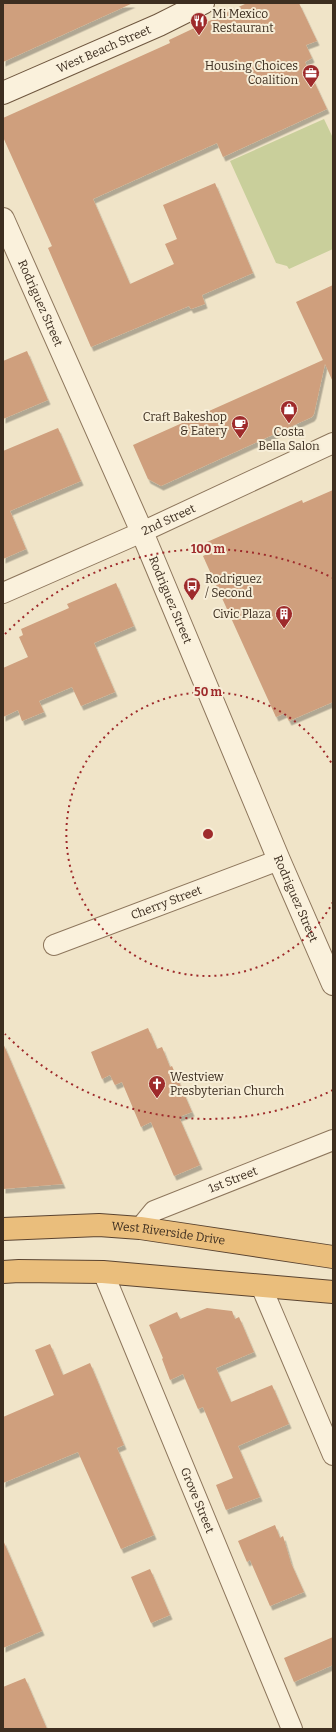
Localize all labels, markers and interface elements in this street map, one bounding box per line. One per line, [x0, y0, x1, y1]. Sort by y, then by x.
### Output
place label: Mi Mexico Restaurant [212, 7, 274, 35]
restaurant icon: Mi Mexico Restaurant [189, 11, 209, 36]
street label: West Beach Street [55, 22, 154, 76]
place label: Housing Choices Coalition [205, 59, 298, 87]
office icon: Housing Choices Coalition [301, 63, 321, 88]
street label: Rodriguez Street [15, 258, 66, 349]
shop icon: Costa Bella Salon [279, 399, 299, 424]
place label: Craft Bakeshop & Eatery [143, 410, 228, 438]
cafe icon: Craft Bakeshop & Eatery [230, 414, 250, 439]
place label: Costa Bella Salon [258, 425, 320, 453]
street label: 2nd Street [139, 501, 198, 538]
text: 100 m [191, 542, 226, 556]
street label: Rodriguez Street [146, 554, 195, 646]
place label: Rodriguez / Second [205, 572, 262, 600]
bus stop icon: Rodriguez / Second [182, 576, 202, 601]
building icon: Civic Plaza [274, 604, 294, 629]
place label: Civic Plaza [213, 607, 271, 621]
text: 50 m [194, 685, 222, 699]
centre of rings [201, 827, 215, 841]
street label: Rodriguez Street [271, 853, 321, 945]
street label: Cherry Street [129, 883, 204, 922]
place label: Westview Presbyterian Church [170, 1070, 285, 1098]
church icon: Westview Presbyterian Church [147, 1074, 167, 1099]
street label: 1st Street [207, 1163, 260, 1196]
street label: West Riverside Drive [111, 1219, 226, 1248]
street label: Grove Street [178, 1465, 217, 1536]

